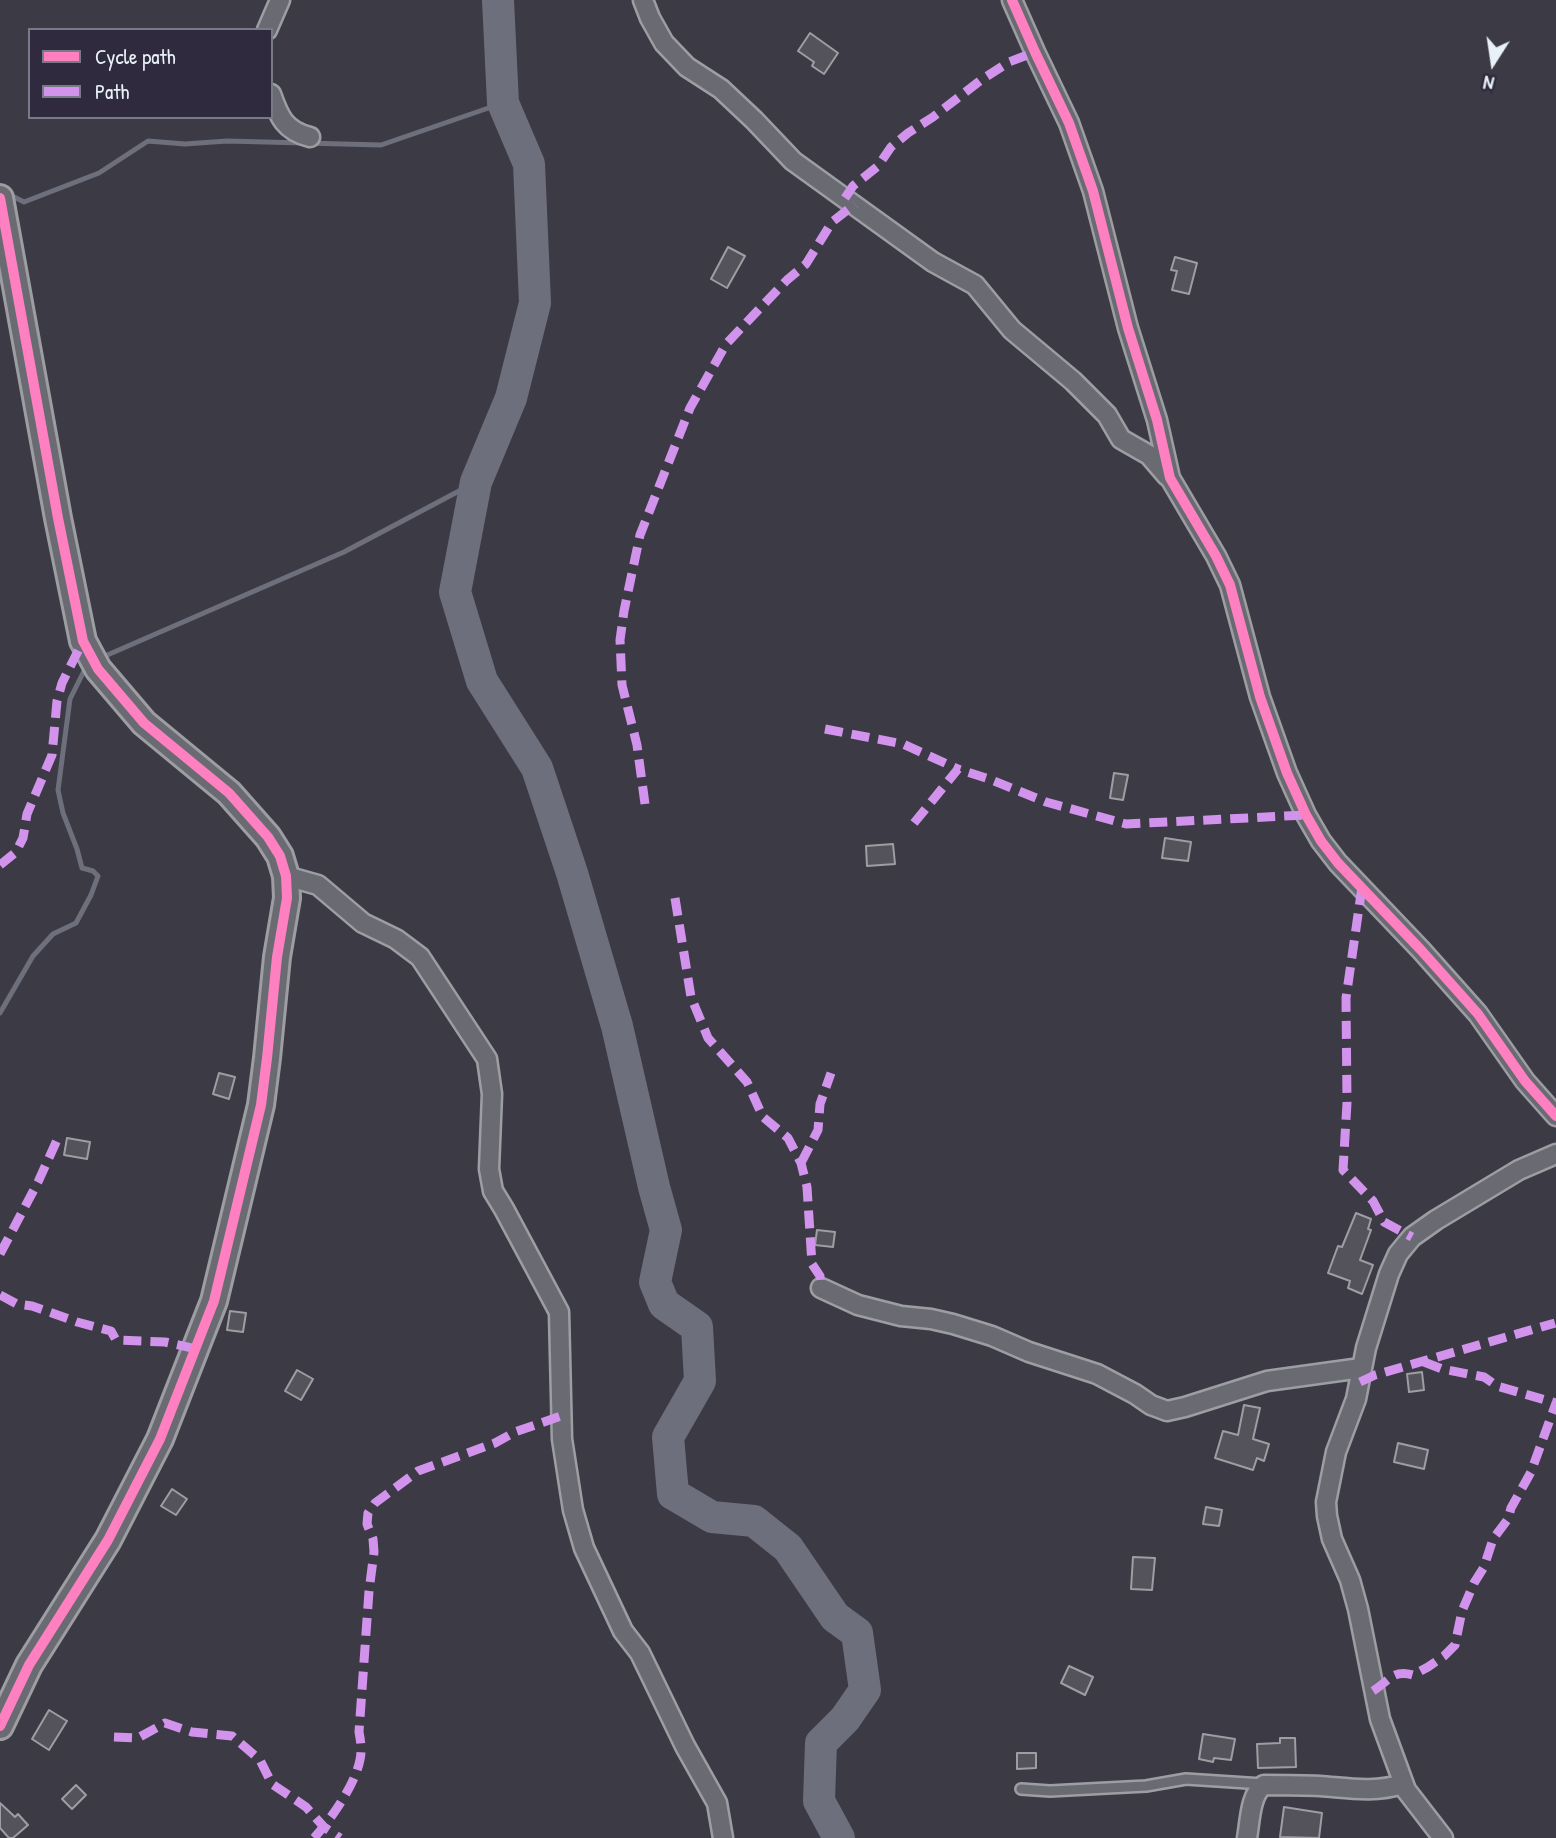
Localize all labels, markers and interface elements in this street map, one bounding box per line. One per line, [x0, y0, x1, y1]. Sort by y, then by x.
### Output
legend [28, 28, 273, 119]
north arrow [1458, 28, 1528, 98]
text: Cycle path [95, 42, 176, 71]
text: N [1481, 70, 1496, 97]
text: Path [95, 77, 129, 106]

